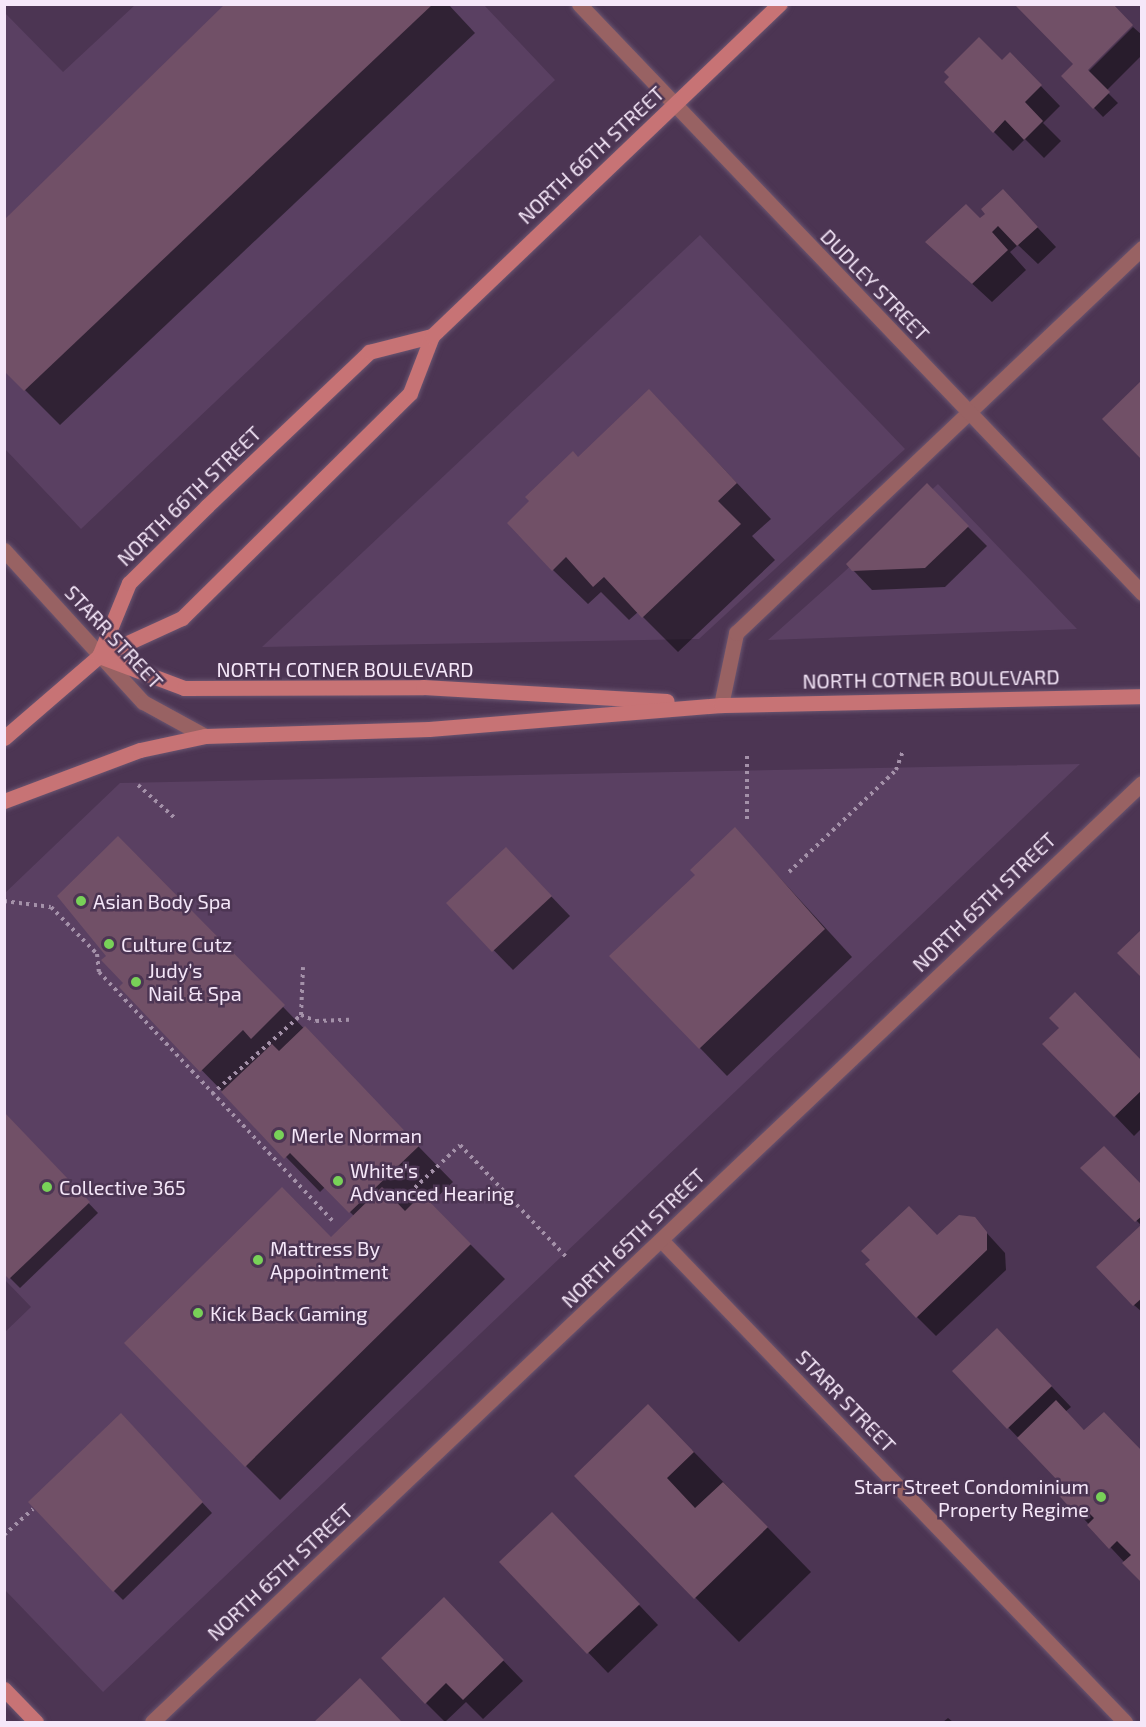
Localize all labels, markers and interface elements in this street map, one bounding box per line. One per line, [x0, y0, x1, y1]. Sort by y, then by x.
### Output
street label: NORTH 66TH STREET [513, 81, 669, 229]
street label: DUDLEY STREET [816, 224, 934, 346]
street label: NORTH 66TH STREET [112, 421, 266, 571]
street label: STARR STREET [60, 580, 168, 694]
street label: NORTH COTNER BOULEVARD [216, 657, 474, 681]
street label: NORTH COTNER BOULEVARD [802, 665, 1060, 693]
street label: NORTH 65TH STREET [907, 827, 1061, 977]
place label: Asian Body Spa [93, 889, 232, 913]
marker: Asian Body Spa [74, 894, 88, 908]
place label: Culture Cutz [121, 932, 232, 956]
marker: Culture Cutz [102, 937, 116, 951]
place label: Judy’s Nail & Spa [148, 958, 242, 1005]
marker: Judy’s Nail & Spa [129, 975, 143, 989]
place label: Merle Norman [291, 1123, 422, 1147]
marker: Merle Norman [272, 1128, 286, 1142]
place label: White's Advanced Hearing [350, 1158, 514, 1205]
street label: NORTH 65TH STREET [556, 1163, 710, 1313]
marker: White's Advanced Hearing [331, 1174, 345, 1188]
place label: Collective 365 [59, 1175, 186, 1199]
marker: Collective 365 [40, 1180, 54, 1194]
place label: Mattress By Appointment [270, 1236, 389, 1283]
marker: Mattress By Appointment [251, 1253, 265, 1267]
place label: Kick Back Gaming [210, 1301, 368, 1325]
marker: Kick Back Gaming [191, 1306, 205, 1320]
street label: STARR STREET [791, 1345, 901, 1457]
place label: Starr Street Condominium Property Regime [854, 1474, 1089, 1521]
marker: Starr Street Condominium Property Regime [1094, 1490, 1108, 1504]
street label: NORTH 65TH STREET [202, 1498, 358, 1646]

